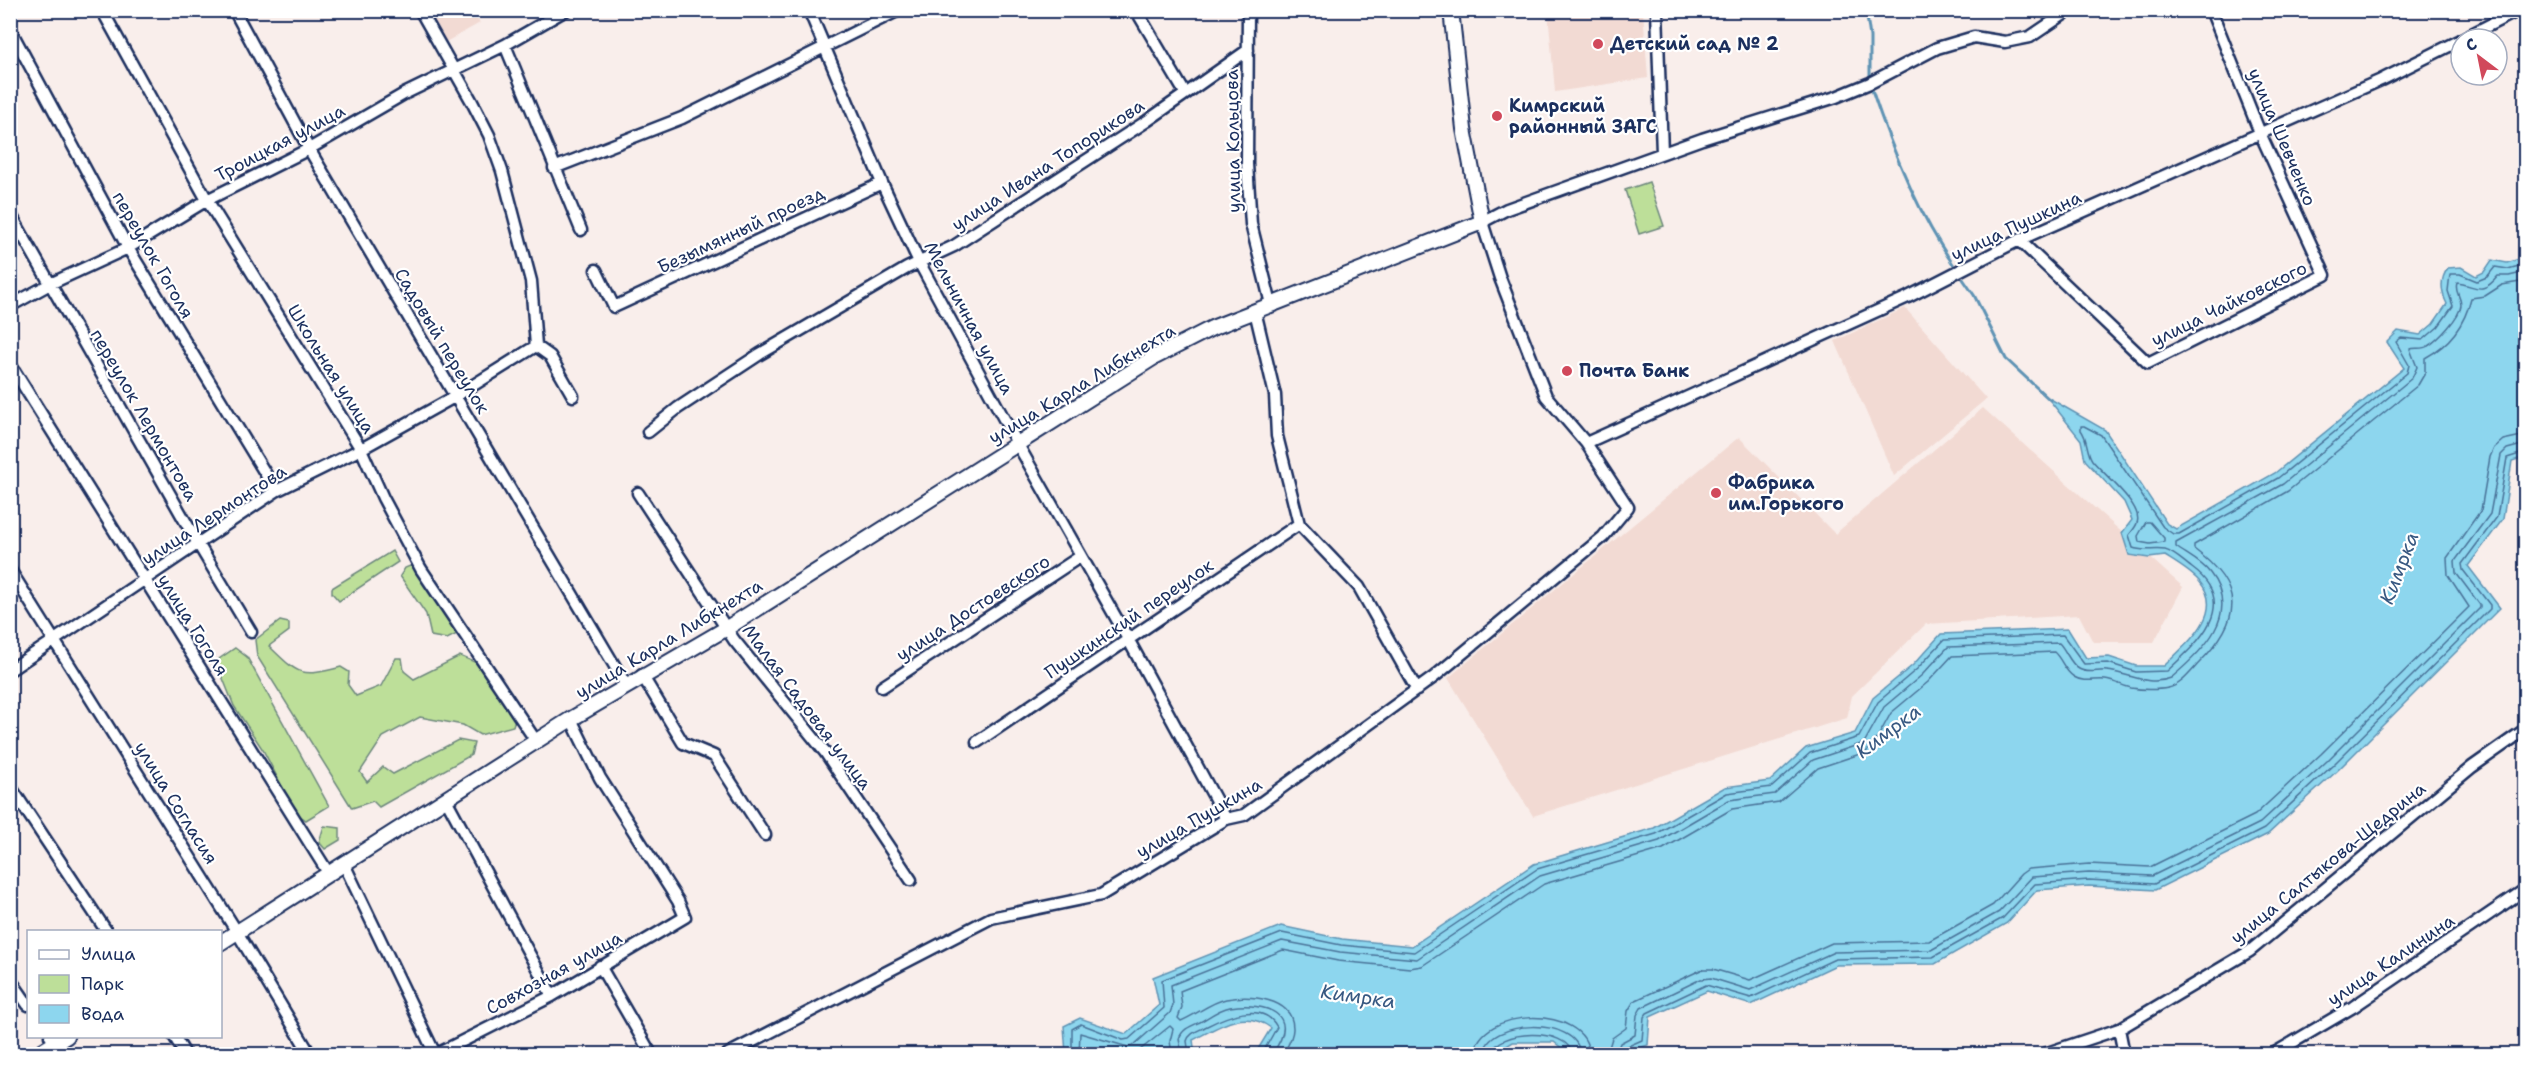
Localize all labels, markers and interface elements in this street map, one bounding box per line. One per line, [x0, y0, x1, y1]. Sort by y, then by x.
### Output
north arrow [2449, 27, 2509, 87]
place label: Детский сад № 2 [1610, 32, 1779, 56]
text: С [2462, 33, 2481, 56]
marker: Детский сад № 2 [1591, 37, 1605, 51]
street label: улица Шевченко [2242, 64, 2322, 210]
street label: улица Кольцова [1220, 69, 1246, 213]
street label: улица Ивана Топорикова [947, 94, 1149, 236]
place label: Кимрский районный ЗАГС [1509, 94, 1657, 139]
street label: Троицкая улица [211, 99, 349, 187]
marker: Кимрский районный ЗАГС [1490, 109, 1504, 123]
street label: Безымянный проезд [654, 181, 829, 279]
street label: улица Пушкина [1947, 185, 2085, 267]
street label: переулок Гоголя [107, 187, 199, 323]
street label: Мельничная улица [918, 237, 1020, 399]
street label: улица Чайковского [2147, 256, 2311, 352]
street label: Садовый переулок [389, 264, 495, 419]
street label: Школьная улица [282, 300, 380, 438]
street label: улица Карла Либкнехта [984, 319, 1180, 449]
street label: переулок Лермонтова [85, 325, 203, 505]
place label: Почта Банк [1579, 359, 1689, 383]
marker: Почта Банк [1560, 364, 1574, 378]
street label: улица Лермонтова [137, 459, 291, 571]
place label: Фабрика им.Горького [1728, 471, 1844, 516]
marker: Фабрика им.Горького [1709, 486, 1723, 500]
water label: Кимрка [2373, 528, 2425, 608]
street label: улица Достоевского [891, 549, 1055, 667]
street label: Пушкинский переулок [1040, 553, 1218, 684]
street label: улица Гоголя [152, 569, 234, 681]
street label: улица Карла Либкнехта [571, 574, 767, 704]
street label: Малая Садовая улица [737, 619, 877, 795]
water label: Кимрка [1850, 698, 1926, 764]
street label: улица Согласия [129, 737, 223, 869]
street label: улица Пушкина [1132, 772, 1266, 864]
street label: улица Салтыкова-Щедрина [2225, 777, 2431, 949]
street label: улица Калинина [2323, 908, 2459, 1012]
street label: Совхозная улица [482, 926, 626, 1020]
legend [27, 930, 222, 1038]
text: Улица [81, 942, 135, 966]
text: Парк [81, 972, 124, 996]
water label: Кимрка [1319, 978, 1397, 1014]
text: Вода [81, 1002, 124, 1026]

